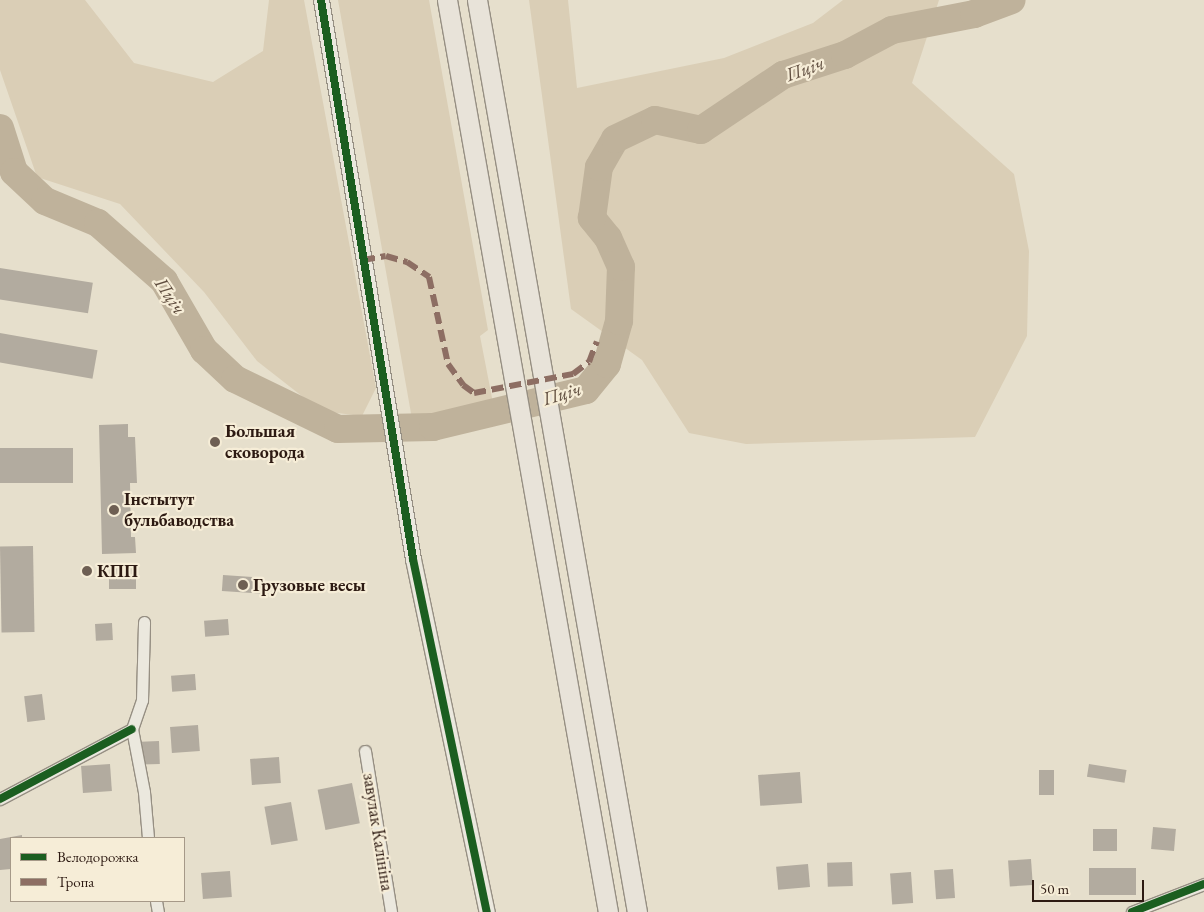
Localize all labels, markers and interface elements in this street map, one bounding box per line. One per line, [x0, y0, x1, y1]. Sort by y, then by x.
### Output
water label: Пціч [783, 52, 827, 86]
water label: Пціч [150, 273, 190, 319]
water label: Пціч [540, 377, 584, 411]
place label: Большая сковорода [225, 421, 305, 464]
marker: Большая сковорода [209, 436, 221, 448]
place label: Інстытут бульбаводства [124, 489, 234, 532]
marker: Інстытут бульбаводства [108, 504, 120, 516]
place label: КПП [97, 560, 138, 582]
marker: КПП [81, 565, 93, 577]
place label: Грузовые весы [253, 574, 366, 596]
marker: Грузовые весы [237, 579, 249, 591]
street label: завулак Калініна [358, 771, 398, 893]
legend [10, 837, 185, 902]
text: Велодорожка [57, 847, 138, 866]
scale bar [1034, 870, 1146, 902]
text: Тропа [57, 872, 94, 891]
text: 50 m [1040, 879, 1069, 898]

